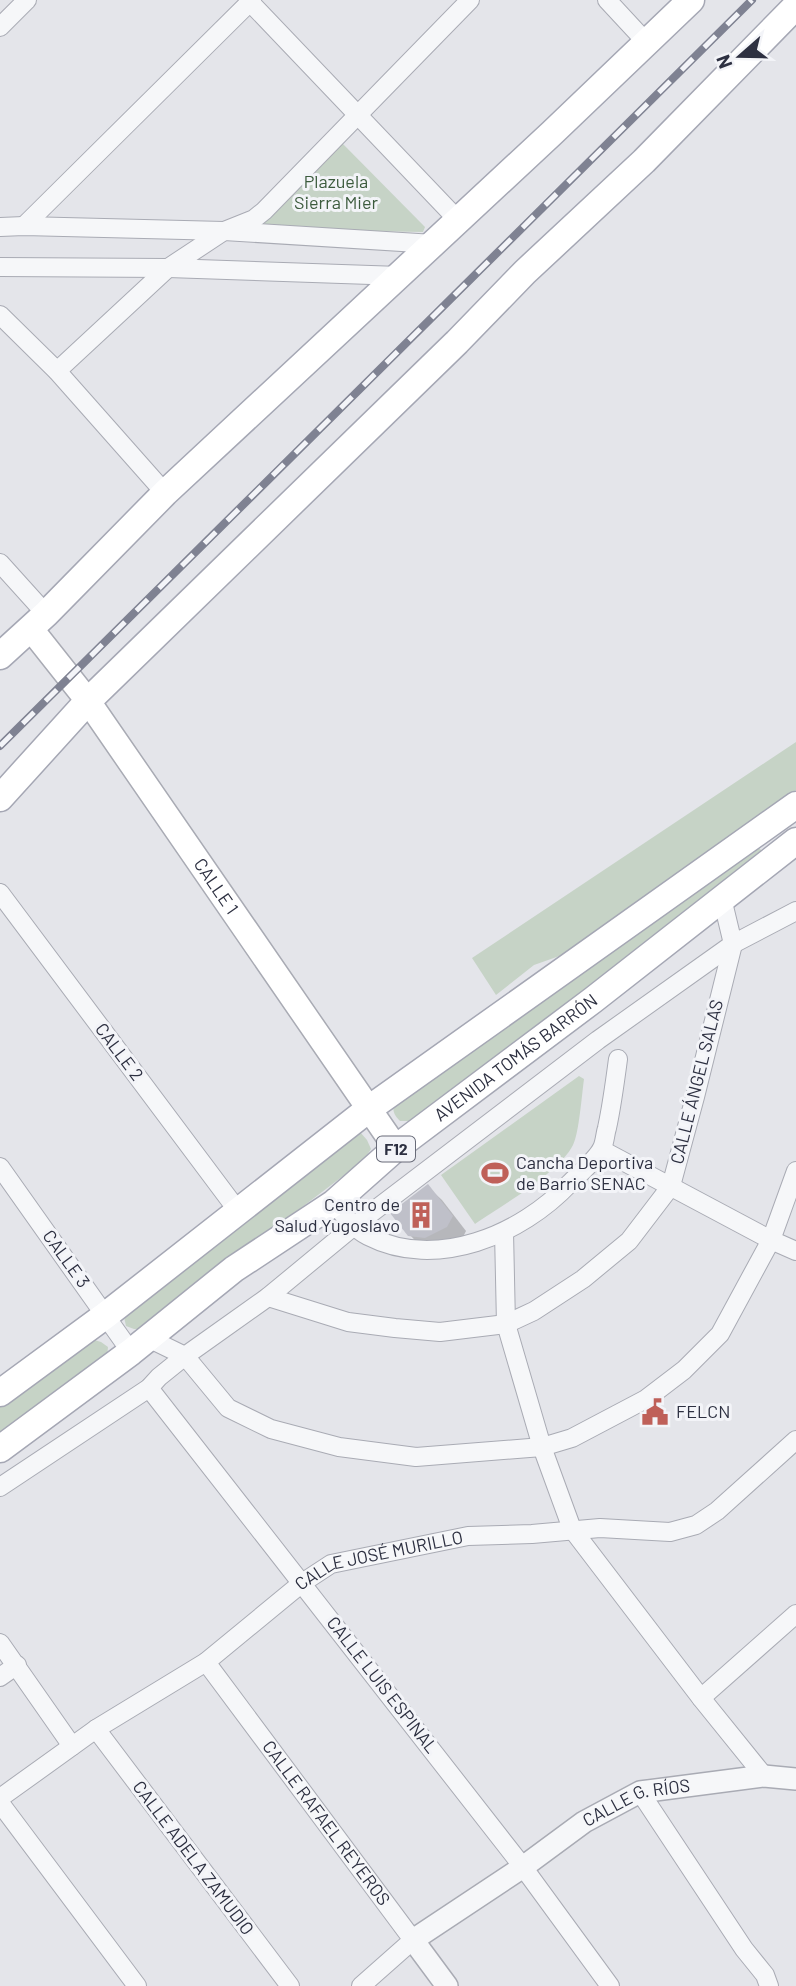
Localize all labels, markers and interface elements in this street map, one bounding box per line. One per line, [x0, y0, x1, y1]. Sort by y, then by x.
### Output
north arrow [705, 21, 775, 91]
text: N [711, 52, 737, 72]
park label: Plazuela Sierra Mier [294, 170, 379, 213]
street label: CALLE 1 [190, 854, 244, 918]
street label: AVENIDA TOMÁS BARRÓN [429, 989, 601, 1126]
street label: CALLE ÁNGEL SALAS [665, 997, 727, 1166]
street label: CALLE 2 [91, 1018, 149, 1085]
road number: F12 [377, 1136, 415, 1162]
place label: Cancha Deportiva de Barrio SENAC [516, 1151, 653, 1194]
sports icon: Cancha Deportiva de Barrio SENAC [480, 1158, 510, 1188]
place label: Centro de Salud Yugoslavo [274, 1193, 400, 1236]
building icon: Centro de Salud Yugoslavo [406, 1200, 436, 1230]
street label: CALLE 3 [38, 1225, 95, 1292]
public building icon: FELCN [640, 1397, 670, 1427]
place label: FELCN [676, 1400, 730, 1422]
street label: CALLE JOSÉ MURILLO [290, 1525, 465, 1594]
street label: CALLE LUIS ESPINAL [323, 1612, 443, 1757]
street label: CALLE RAFAEL REYEROS [258, 1736, 395, 1909]
street label: CALLE G. RÍOS [578, 1774, 691, 1831]
street label: CALLE ADELA ZAMUDIO [129, 1776, 259, 1939]

